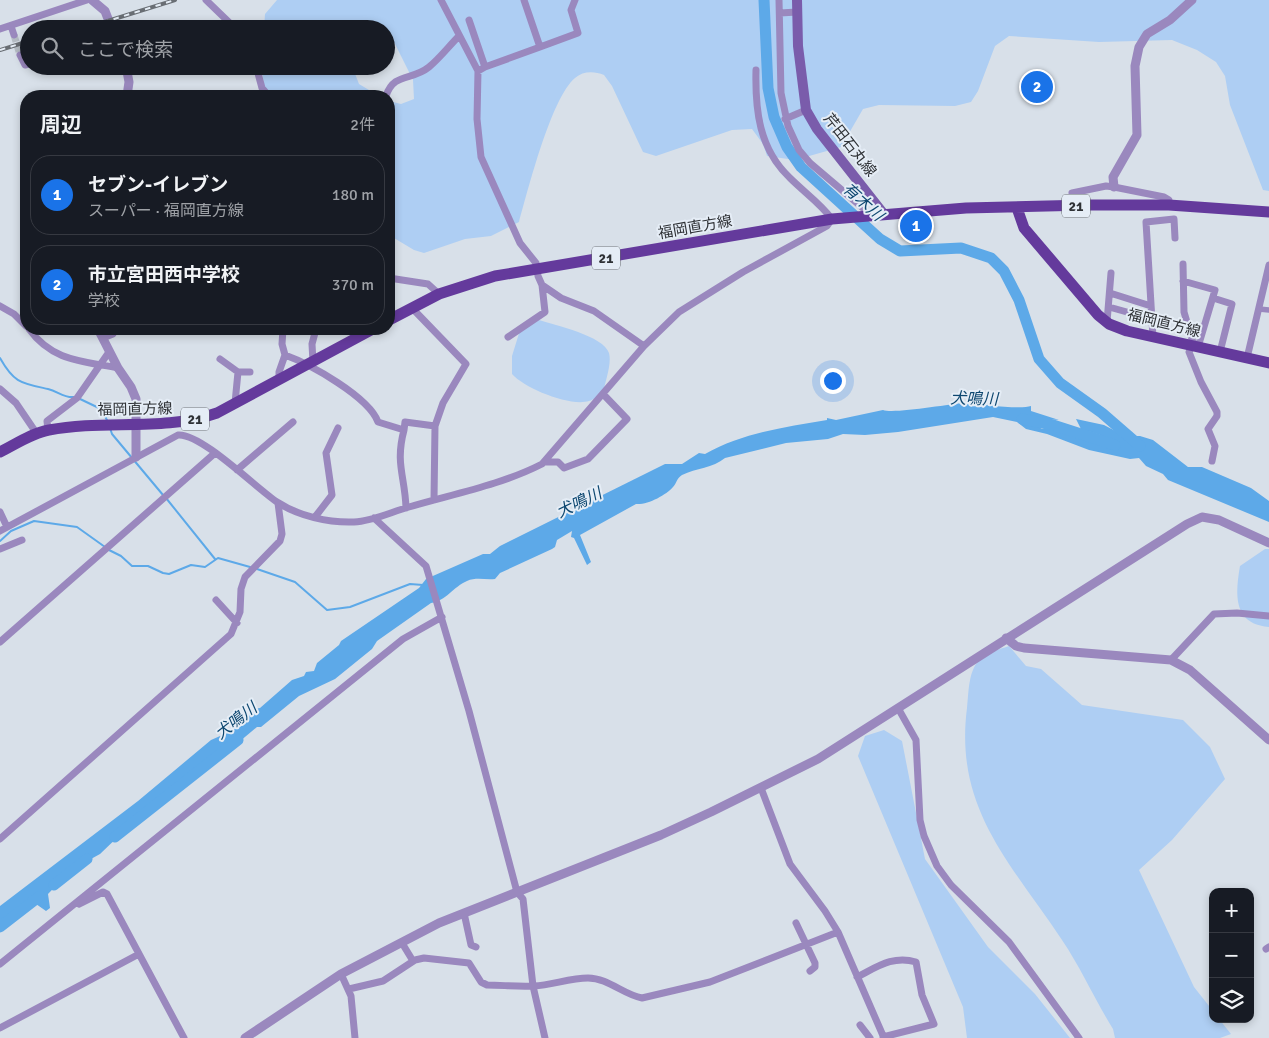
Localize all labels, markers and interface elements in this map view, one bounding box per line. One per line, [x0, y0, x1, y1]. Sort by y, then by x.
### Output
search box [20, 20, 395, 75]
icon: search [38, 34, 66, 62]
text: ここで検索 [78, 38, 173, 62]
pin: 2 [1021, 68, 1053, 106]
street label: 芹田石丸線 [820, 110, 880, 180]
text: 周辺 [40, 112, 82, 138]
text: 2件 [350, 115, 375, 135]
text: セブン-イレブン [88, 173, 228, 197]
water label: 有木川 [838, 179, 889, 227]
text: 1 [53, 185, 61, 205]
text: 180 m [332, 185, 374, 205]
road number: 21 [1062, 195, 1090, 218]
text: スーパー · 福岡直方線 [88, 201, 244, 221]
pin: 1 [900, 207, 932, 245]
street label: 福岡直方線 [656, 212, 734, 242]
road number: 21 [592, 247, 620, 270]
text: 市立宮田西中学校 [88, 263, 240, 287]
text: 2 [53, 275, 61, 295]
text: 370 m [332, 275, 374, 295]
text: 学校 [88, 291, 120, 311]
street label: 福岡直方線 [1125, 305, 1203, 341]
your location [820, 368, 846, 394]
water label: 犬鳴川 [950, 389, 1000, 409]
street label: 福岡直方線 [97, 399, 173, 419]
road number: 21 [181, 408, 209, 430]
water label: 犬鳴川 [553, 483, 607, 523]
water label: 犬鳴川 [211, 697, 263, 744]
map controls [1209, 888, 1254, 1023]
button: + [1209, 888, 1254, 933]
button: − [1209, 933, 1254, 978]
button: layers [1209, 978, 1254, 1023]

